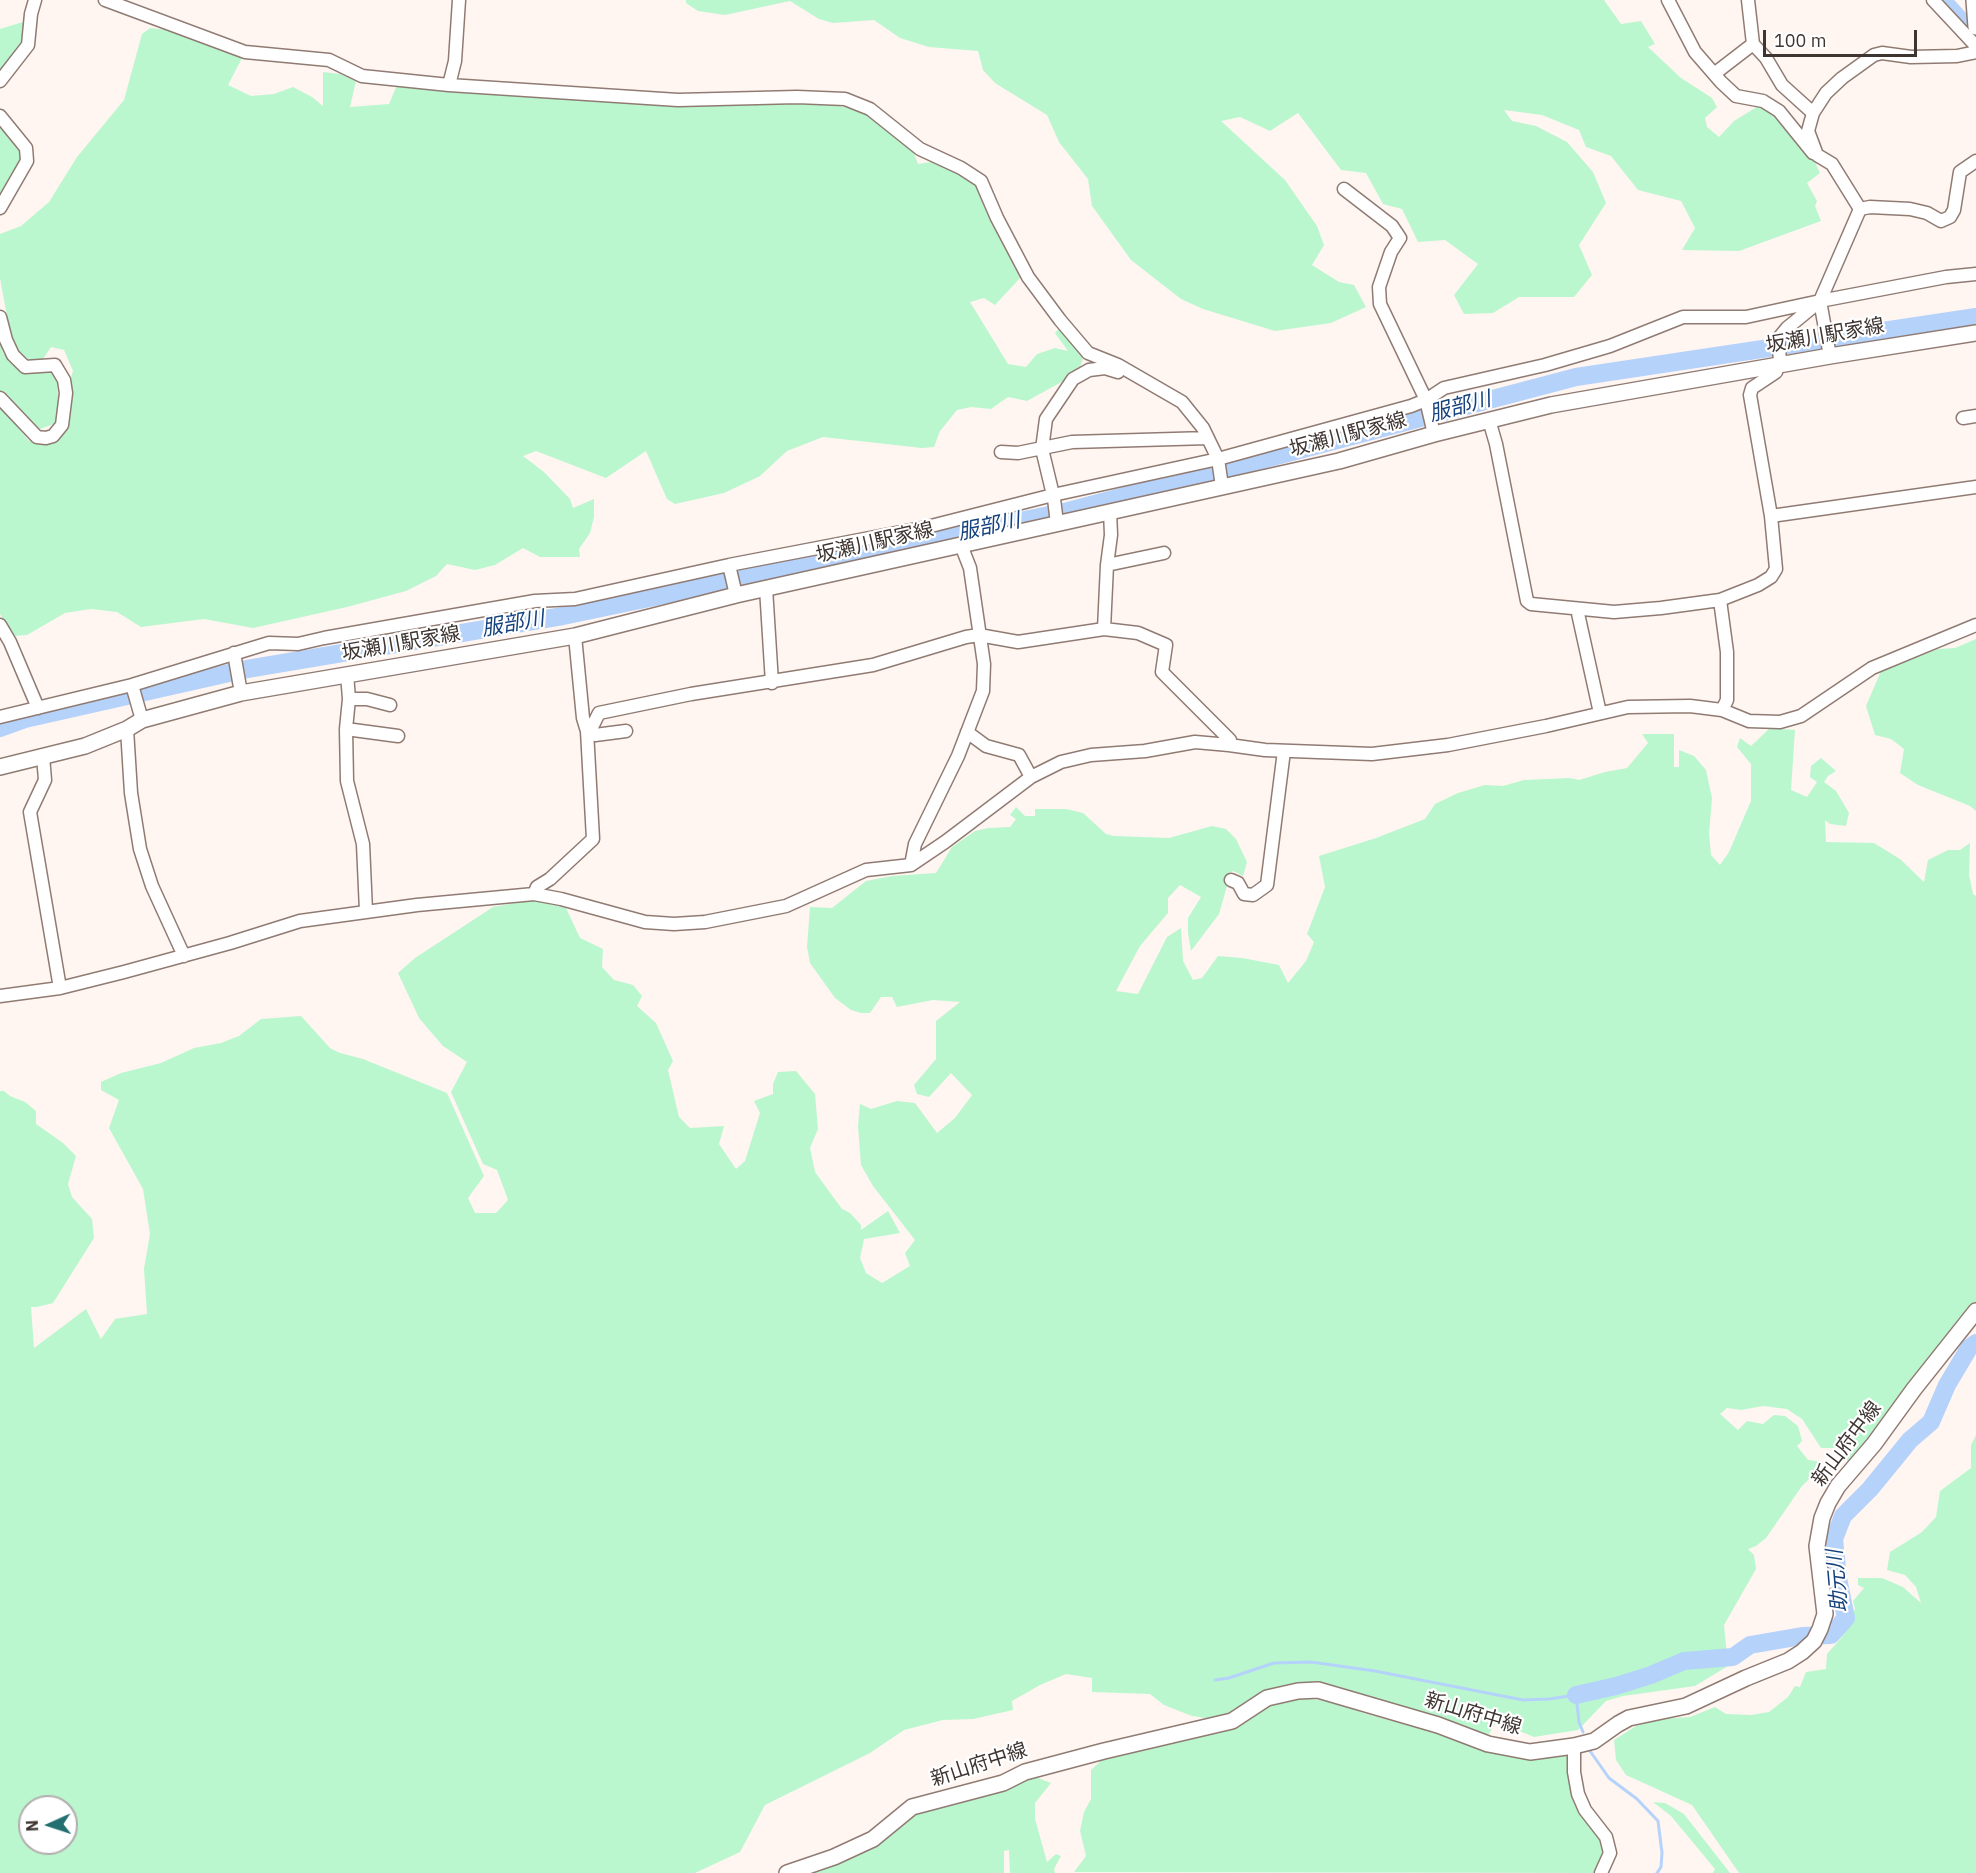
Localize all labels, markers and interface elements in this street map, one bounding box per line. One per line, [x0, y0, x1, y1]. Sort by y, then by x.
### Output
scale bar [1766, 18, 1920, 56]
text: 100 m [1774, 29, 1826, 52]
street label: 坂瀬川駅家線 [1764, 314, 1886, 358]
water label: 服部川 [1426, 387, 1494, 427]
street label: 坂瀬川駅家線 [1287, 408, 1409, 462]
water label: 服部川 [956, 508, 1022, 546]
street label: 坂瀬川駅家線 [814, 518, 936, 568]
water label: 服部川 [480, 606, 546, 642]
street label: 坂瀬川駅家線 [340, 622, 462, 666]
street label: 新山府中線 [1807, 1397, 1887, 1491]
water label: 助元川 [1823, 1549, 1853, 1613]
street label: 新山府中線 [1422, 1688, 1524, 1740]
street label: 新山府中線 [928, 1738, 1030, 1792]
north arrow [18, 1795, 78, 1855]
text: N [22, 1820, 42, 1832]

